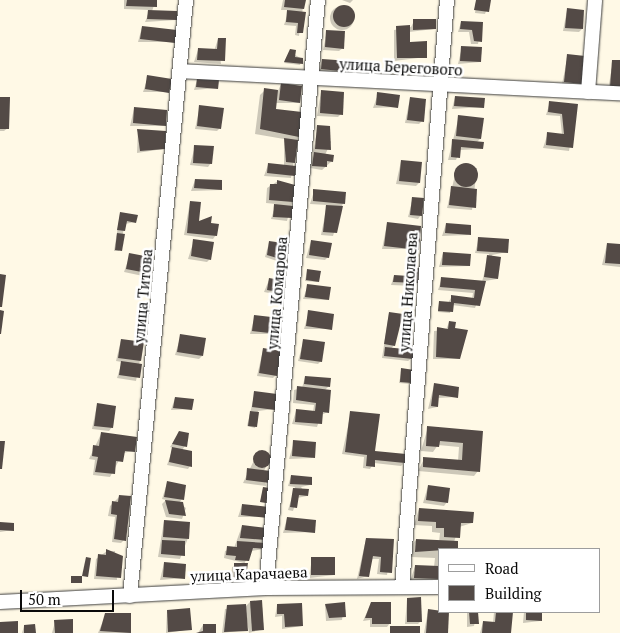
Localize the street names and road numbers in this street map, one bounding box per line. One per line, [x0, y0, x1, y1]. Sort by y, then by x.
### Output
street label: улица Берегового [339, 55, 463, 79]
street label: улица Николаева [395, 232, 421, 352]
street label: улица Комарова [263, 236, 291, 350]
street label: улица Титова [130, 248, 156, 344]
street label: улица Карачаева [190, 563, 308, 585]

